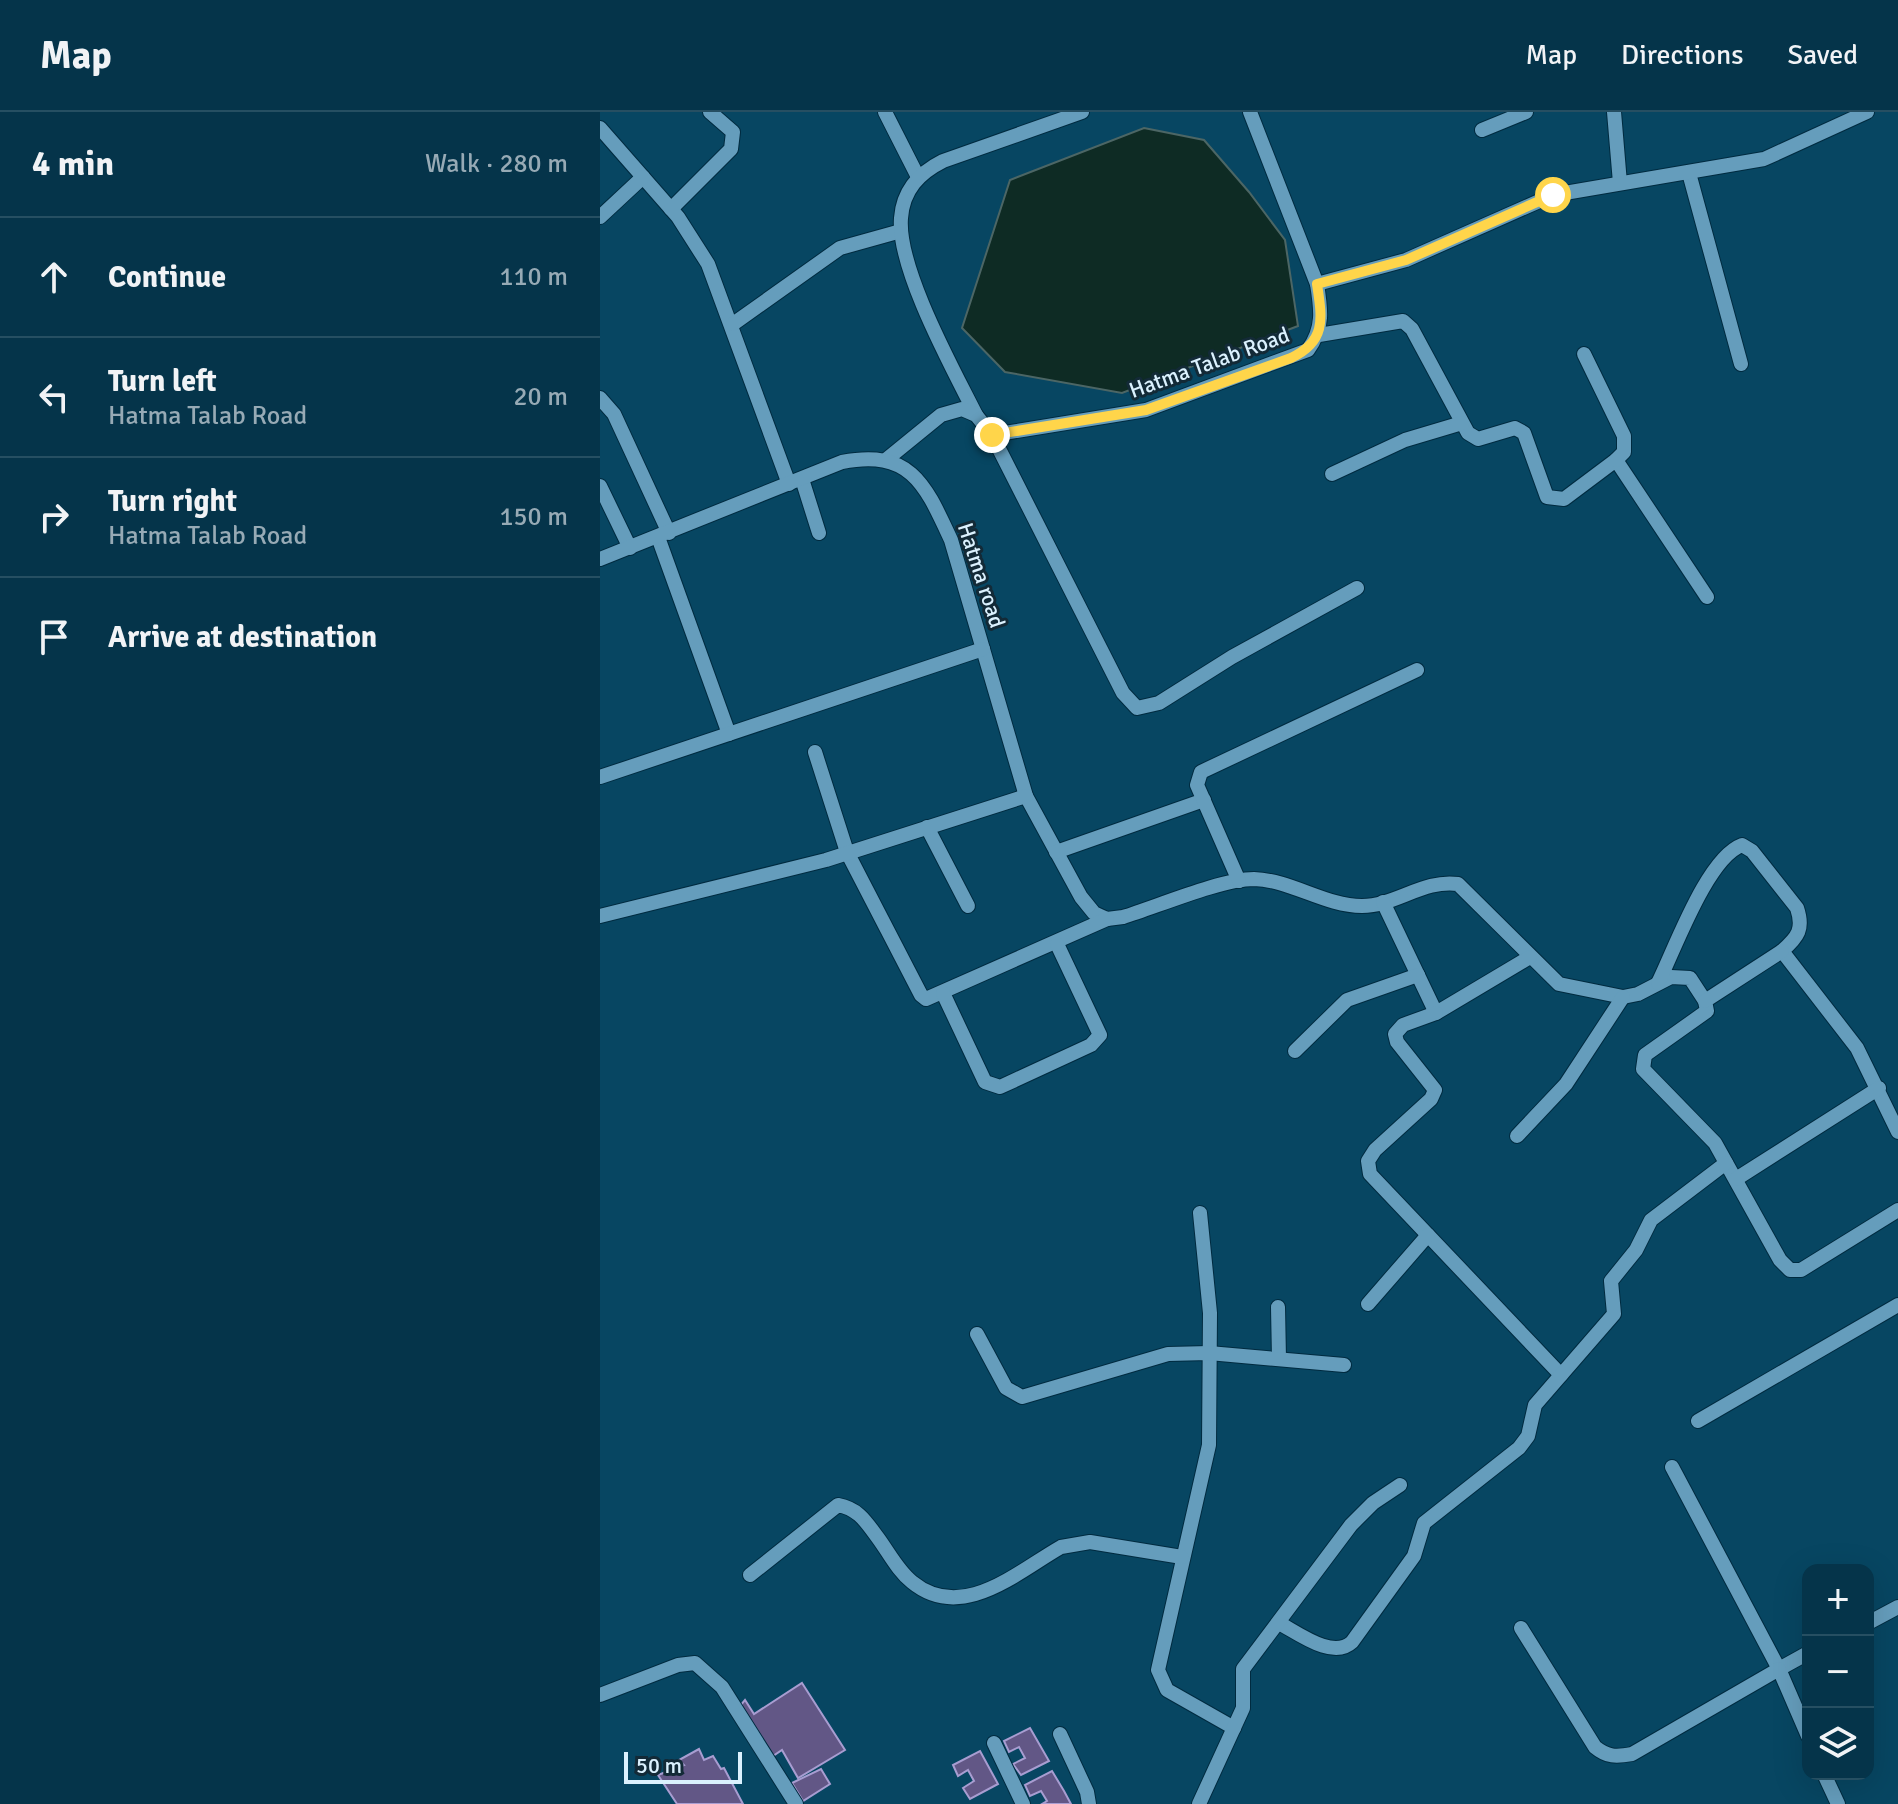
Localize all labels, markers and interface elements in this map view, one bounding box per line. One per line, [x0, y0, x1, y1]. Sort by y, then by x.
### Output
text: Map [40, 32, 112, 79]
text: Map [1525, 38, 1577, 72]
text: Directions [1621, 38, 1743, 72]
text: Saved [1787, 38, 1858, 72]
text: 4 min [32, 143, 114, 185]
text: Walk · 280 m [425, 148, 568, 180]
route start [1535, 177, 1571, 213]
icon: ahead [32, 255, 76, 299]
text: Continue [108, 259, 226, 296]
text: 110 m [499, 261, 568, 293]
street label: Hatma Talab Road [1125, 321, 1293, 404]
text: Turn left [108, 363, 217, 400]
icon: left [32, 375, 76, 419]
text: 20 m [513, 381, 568, 413]
text: Hatma Talab Road [108, 400, 307, 432]
route end [974, 417, 1010, 453]
text: Turn right [108, 483, 237, 520]
icon: right [32, 495, 76, 539]
text: 150 m [499, 501, 568, 533]
street label: Hatma road [952, 519, 1011, 631]
text: Hatma Talab Road [108, 520, 307, 552]
icon: arrive [32, 615, 76, 659]
text: Arrive at destination [108, 619, 377, 656]
map controls [1802, 1564, 1874, 1780]
button: + [1802, 1564, 1874, 1636]
button: − [1802, 1636, 1874, 1708]
button: layers [1802, 1708, 1874, 1780]
scale bar [624, 1748, 742, 1784]
text: 50 m [636, 1752, 682, 1779]

